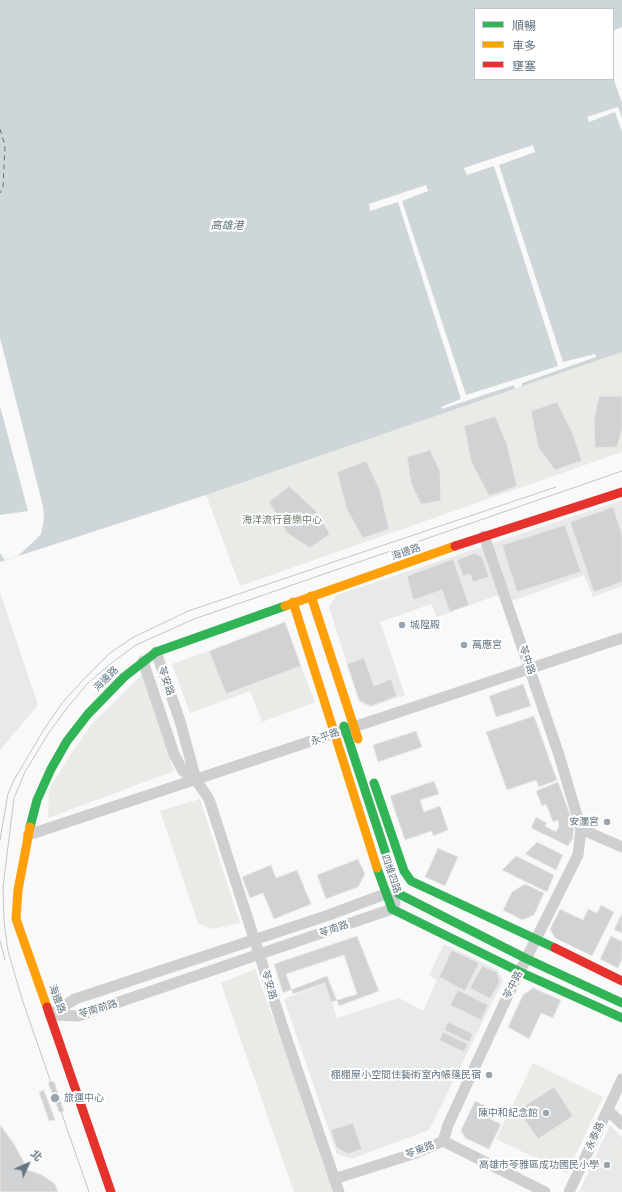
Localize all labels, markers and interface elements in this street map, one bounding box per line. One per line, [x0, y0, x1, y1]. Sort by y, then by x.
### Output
legend [474, 8, 614, 80]
text: 順暢 [512, 18, 536, 33]
text: 車多 [512, 38, 536, 53]
text: 壅塞 [512, 58, 536, 73]
water label: 高雄港 [211, 219, 243, 233]
park label: 海洋流行音樂中心 [242, 514, 322, 526]
street label: 海邊路 [390, 541, 422, 563]
place label: 城隍殿 [410, 619, 440, 631]
marker: 城隍殿 [397, 620, 407, 630]
place label: 萬應宮 [472, 639, 502, 651]
marker: 萬應宮 [459, 640, 469, 650]
street label: 苓中路 [516, 644, 538, 676]
street label: 海邊路 [91, 664, 121, 694]
street label: 苓安路 [155, 665, 177, 697]
street label: 永平路 [309, 726, 341, 748]
place label: 安瀾宮 [569, 816, 599, 828]
marker: 安瀾宮 [602, 817, 612, 827]
street label: 四維四路 [379, 853, 403, 895]
street label: 苓南路 [318, 918, 350, 940]
street label: 苓安路 [259, 969, 279, 1001]
street label: 苓中路 [501, 969, 525, 1001]
street label: 海邊路 [46, 983, 68, 1015]
street label: 苓南前路 [77, 997, 119, 1021]
place label: 棚棚屋小空間住藝術室內帳篷民宿 [331, 1069, 481, 1081]
marker: 棚棚屋小空間住藝術室內帳篷民宿 [484, 1070, 494, 1080]
marker: 旅運中心 [49, 1092, 61, 1104]
place label: 旅運中心 [64, 1092, 104, 1104]
place label: 陳中和紀念館 [478, 1107, 538, 1119]
marker: 陳中和紀念館 [541, 1108, 551, 1118]
street label: 永泰路 [583, 1120, 607, 1152]
street label: 苓東路 [404, 1139, 436, 1161]
north arrow [8, 1144, 48, 1184]
text: 北 [28, 1147, 45, 1164]
place label: 高雄市苓雅區成功國民小學 [479, 1159, 599, 1171]
marker: 高雄市苓雅區成功國民小學 [602, 1160, 612, 1170]

